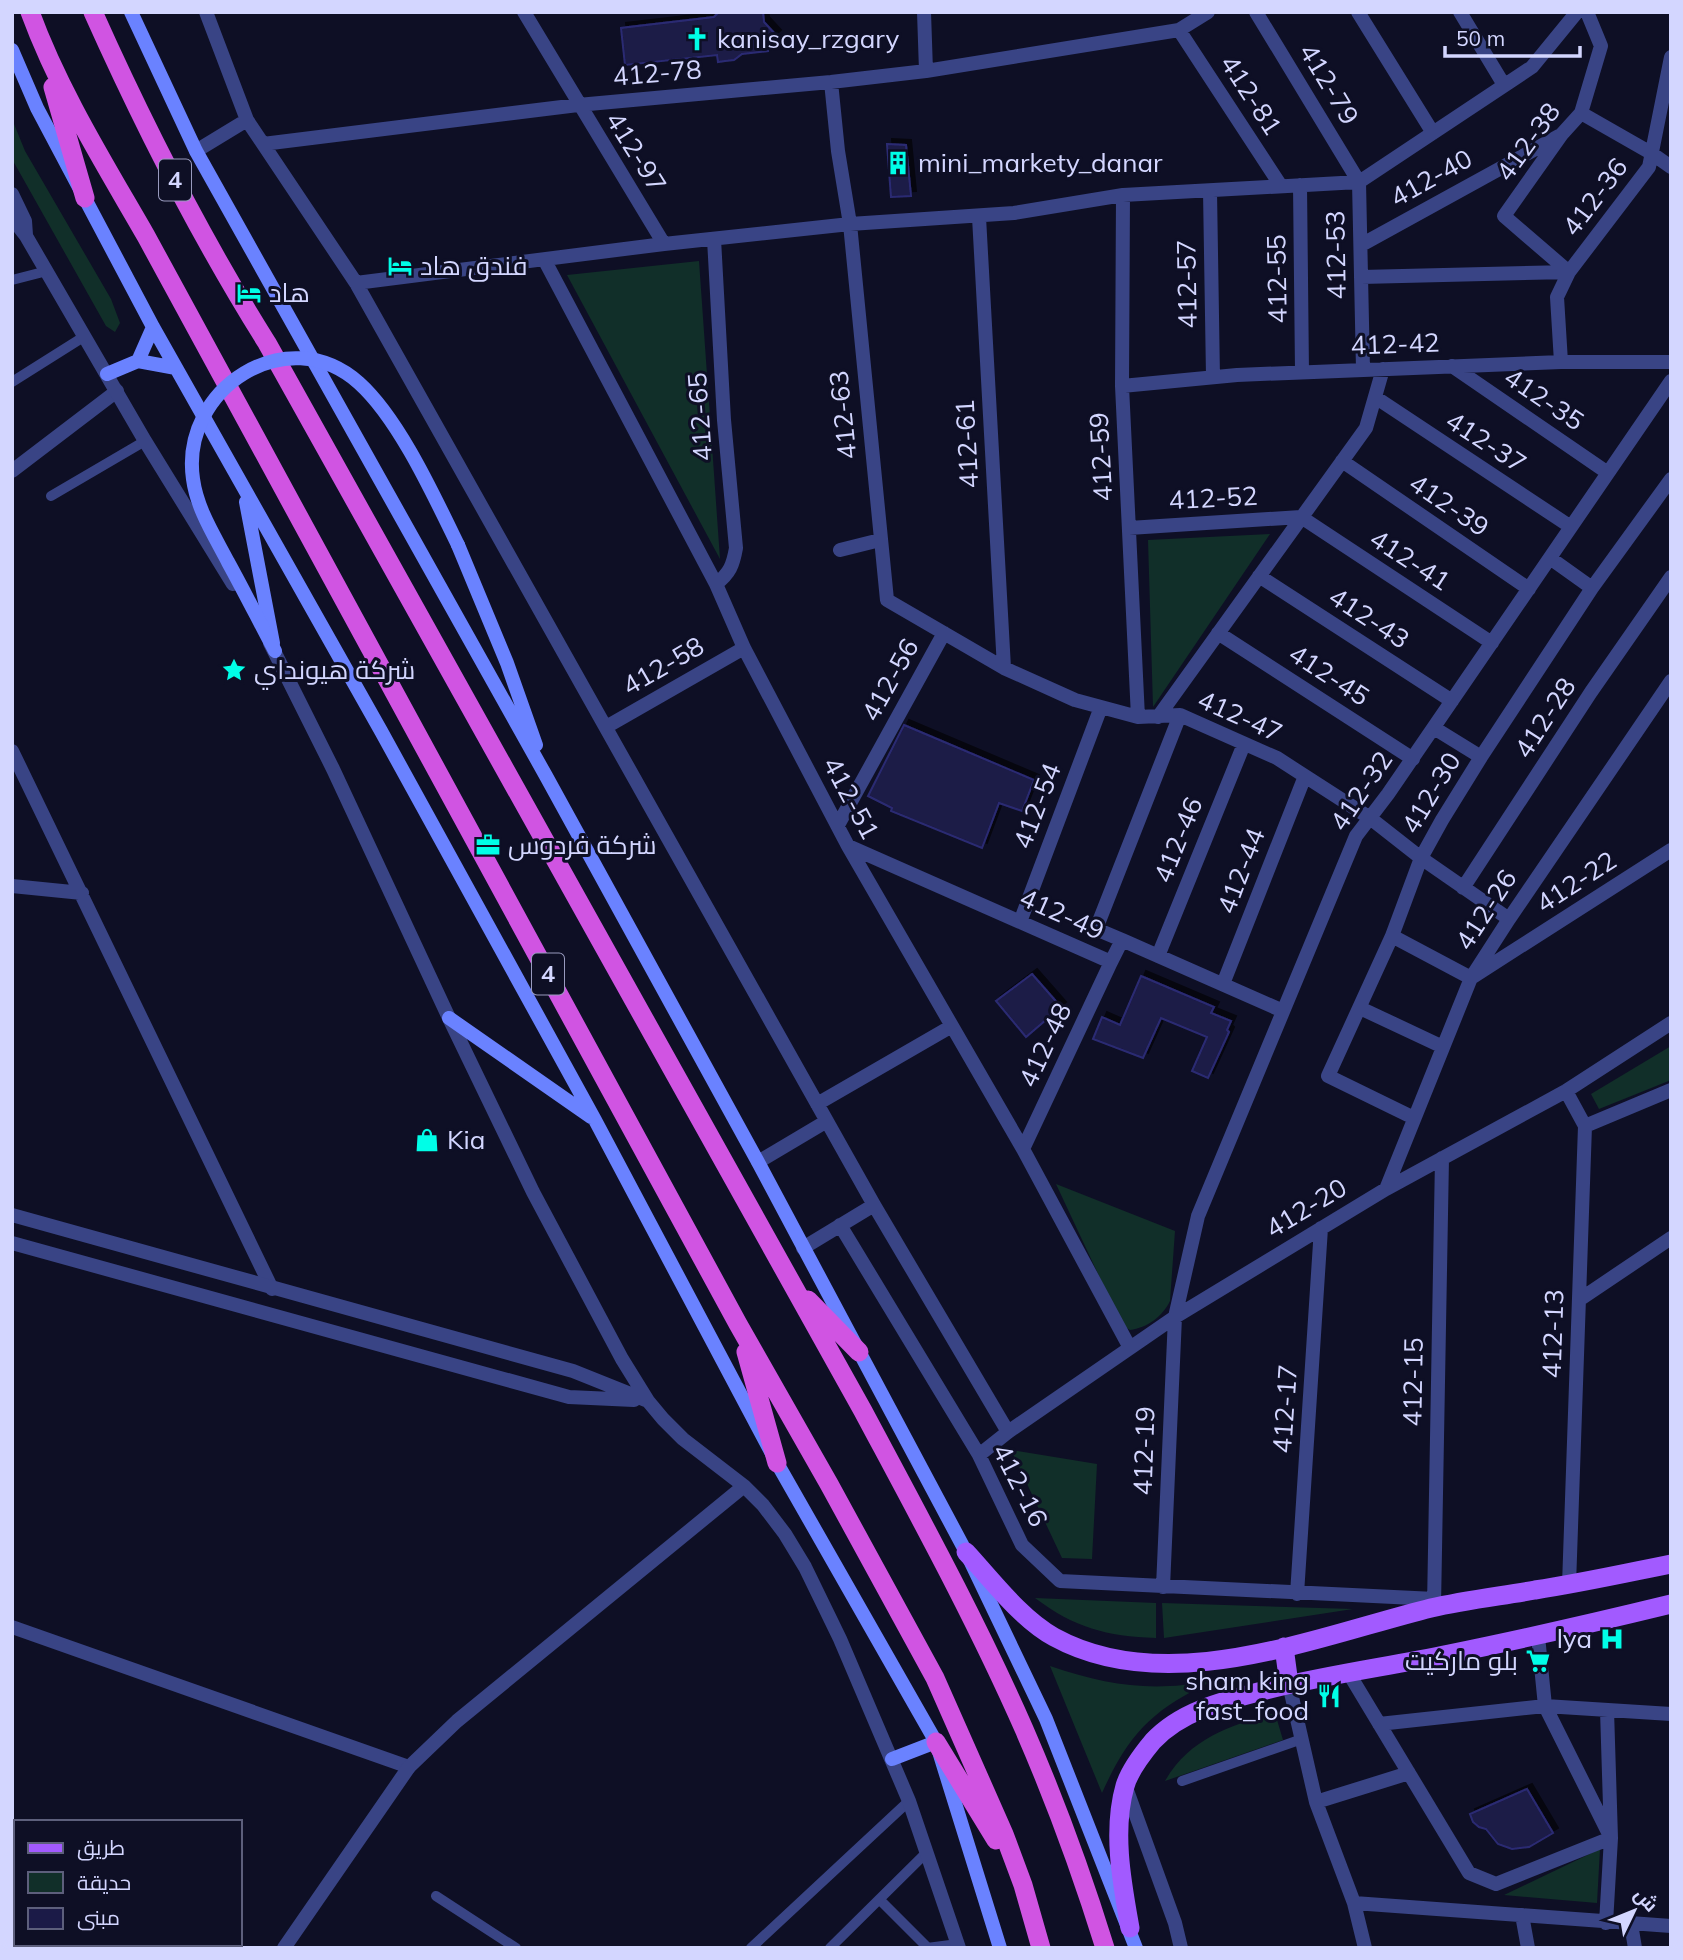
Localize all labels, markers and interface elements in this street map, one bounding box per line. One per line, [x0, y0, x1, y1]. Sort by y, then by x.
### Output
scale bar [1445, 14, 1580, 58]
place label: kanisay_rzgary [717, 22, 900, 55]
church icon: kanisay_rzgary [683, 25, 711, 53]
text: 50 m [1456, 25, 1505, 51]
street label: 412-79 [1292, 37, 1367, 130]
street label: 412-81 [1213, 48, 1290, 141]
street label: 412-78 [611, 52, 703, 93]
street label: 412-38 [1488, 96, 1567, 187]
street label: 412-97 [599, 105, 674, 198]
street label: 412-40 [1384, 142, 1478, 214]
place label: mini_markety_danar [918, 146, 1163, 179]
building icon: mini_markety_danar [884, 149, 912, 177]
street label: 412-36 [1555, 151, 1635, 242]
road number: 4 [159, 160, 191, 200]
street label: 412-53 [1318, 210, 1353, 300]
street label: 412-55 [1259, 234, 1294, 324]
street label: 412-57 [1169, 239, 1204, 329]
place label: فندق هاد [420, 249, 527, 282]
hotel icon: فندق هاد [386, 252, 414, 280]
place label: هاد [269, 276, 310, 309]
hotel icon: هاد [235, 279, 263, 307]
street label: 412-42 [1350, 325, 1440, 362]
street label: 412-35 [1498, 360, 1590, 437]
street label: 412-63 [821, 369, 864, 461]
street label: 412-65 [680, 371, 719, 463]
street label: 412-61 [948, 399, 985, 489]
street label: 412-37 [1440, 403, 1533, 480]
street label: 412-59 [1082, 412, 1119, 502]
street label: 412-39 [1403, 466, 1495, 543]
street label: 412-52 [1168, 479, 1258, 516]
street label: 412-41 [1364, 521, 1457, 598]
street label: 412-43 [1323, 579, 1416, 656]
street label: 412-58 [616, 629, 710, 702]
street label: 412-56 [854, 633, 926, 727]
street label: 412-45 [1283, 636, 1376, 713]
place label: شركة هيونداي [254, 653, 415, 690]
place icon: شركة هيونداي [220, 656, 248, 684]
street label: 412-28 [1506, 671, 1583, 764]
street label: 412-47 [1193, 682, 1288, 749]
street label: 412-32 [1322, 745, 1399, 837]
street label: 412-30 [1393, 746, 1468, 839]
street label: 412-51 [816, 751, 887, 845]
street label: 412-54 [1005, 758, 1068, 853]
street label: 412-46 [1146, 792, 1210, 887]
street label: 412-44 [1209, 823, 1272, 918]
place label: شركة فردوس [508, 828, 657, 861]
office icon: شركة فردوس [474, 831, 502, 859]
street label: 412-22 [1529, 843, 1622, 920]
street label: 412-26 [1447, 863, 1524, 956]
street label: 412-49 [1015, 880, 1110, 947]
road number: 4 [532, 954, 564, 994]
street label: 412-48 [1011, 997, 1078, 1092]
place label: Kia [447, 1123, 485, 1156]
shop icon: Kia [413, 1126, 441, 1154]
street label: 412-20 [1259, 1170, 1352, 1245]
street label: 412-13 [1534, 1289, 1571, 1379]
street label: 412-15 [1395, 1337, 1430, 1427]
street label: 412-17 [1265, 1363, 1304, 1455]
street label: 412-19 [1125, 1406, 1162, 1496]
street label: 412-16 [986, 1438, 1055, 1532]
place label: lya [1557, 1622, 1592, 1655]
hospital icon: lya [1598, 1625, 1626, 1653]
place label: بلو ماركيت [1405, 1644, 1518, 1677]
supermarket icon: بلو ماركيت [1524, 1647, 1552, 1675]
place label: sham king fast_food [1185, 1664, 1309, 1727]
restaurant icon: sham king fast_food [1315, 1682, 1343, 1710]
legend [14, 1820, 242, 1946]
text: طريق [77, 1834, 125, 1861]
text: حديقة [77, 1869, 131, 1895]
north arrow [1599, 1876, 1669, 1946]
text: ش [1629, 1882, 1664, 1917]
text: مبنى [77, 1904, 120, 1931]

